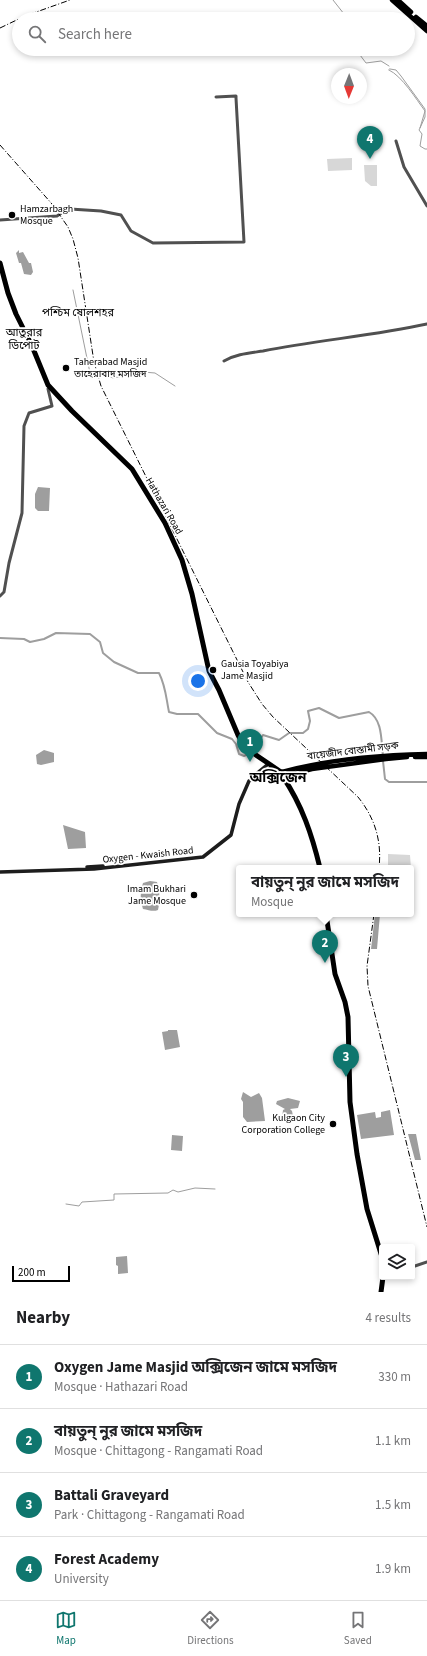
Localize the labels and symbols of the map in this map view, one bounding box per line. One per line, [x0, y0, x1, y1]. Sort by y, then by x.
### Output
north arrow [331, 68, 367, 104]
pin: 4 [357, 126, 383, 159]
place label: Hamzarbagh Mosque [20, 202, 73, 228]
marker: Hamzarbagh Mosque [7, 210, 17, 220]
district label: পশ্চিম ষোলশহর [42, 305, 114, 320]
district label: আতুরার ডিপোট [5, 325, 43, 353]
place label: Taherabad Masjid তাহেরাবাদ মসজিদ [73, 355, 147, 381]
marker: Taherabad Masjid তাহেরাবাদ মসজিদ [61, 363, 71, 373]
street label: Hathazari Road [142, 475, 186, 537]
place label: Gausia Toyabiya Jame Masjid [221, 657, 288, 683]
marker: Gausia Toyabiya Jame Masjid [208, 665, 218, 675]
your location [188, 671, 208, 691]
pin: 1 [237, 729, 263, 762]
street label: বায়েজীদ বোস্তামী সড়ক [305, 738, 401, 764]
district label: অক্সিজেন [248, 768, 307, 788]
street label: Oxygen - Kwaish Road [102, 843, 194, 867]
place label: Imam Bukhari Jame Mosque [127, 882, 186, 908]
marker: Imam Bukhari Jame Mosque [189, 890, 199, 900]
pin: 2 [312, 930, 338, 963]
pin: 3 [333, 1044, 359, 1077]
place label: Kulgaon City Corporation College [242, 1111, 325, 1137]
marker: Kulgaon City Corporation College [328, 1119, 338, 1129]
scale bar [12, 1264, 70, 1283]

